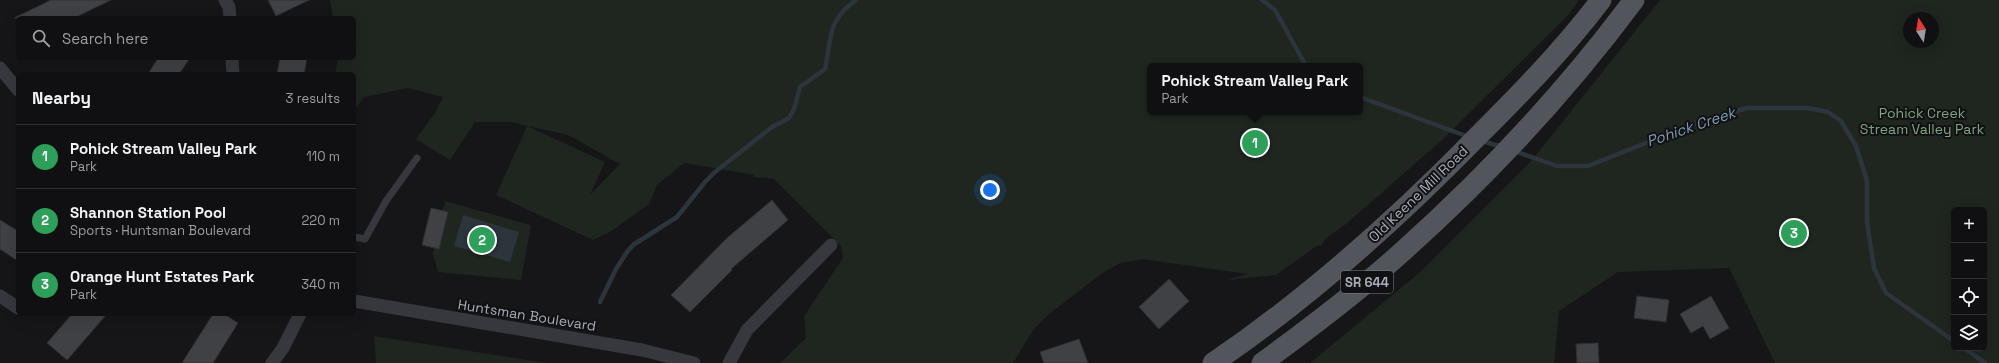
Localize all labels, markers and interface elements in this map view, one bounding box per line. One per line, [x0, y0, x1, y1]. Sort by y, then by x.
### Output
north arrow [1903, 12, 1939, 48]
search box [16, 16, 356, 60]
icon: search [30, 27, 52, 49]
text: Search here [62, 29, 148, 48]
popup [1147, 63, 1363, 115]
text: Pohick Stream Valley Park [1162, 71, 1348, 90]
text: Nearby [32, 87, 91, 109]
text: 3 results [286, 90, 340, 107]
text: Park [1162, 90, 1189, 107]
water label: Pohick Creek [1644, 102, 1740, 151]
park label: Pohick Creek Stream Valley Park [1860, 104, 1985, 138]
pin: 1 [1242, 128, 1268, 158]
text: Pohick Stream Valley Park [70, 139, 257, 158]
street label: Old Keene Mill Road [1365, 142, 1471, 246]
text: 1 [42, 148, 48, 165]
text: 110 m [306, 148, 340, 165]
text: Park [70, 158, 97, 175]
your location [980, 180, 1000, 200]
text: Shannon Station Pool [70, 203, 226, 222]
map controls [1951, 207, 1987, 351]
button: + [1951, 207, 1987, 243]
text: 2 [41, 212, 49, 229]
text: 220 m [301, 212, 340, 229]
pin: 3 [1781, 218, 1807, 248]
text: Sports · Huntsman Boulevard [70, 222, 251, 239]
pin: 2 [469, 225, 495, 255]
button: − [1951, 243, 1987, 279]
text: Orange Hunt Estates Park [70, 267, 254, 286]
road number: SR 644 [1341, 271, 1393, 293]
text: 3 [41, 276, 49, 293]
text: 340 m [301, 276, 340, 293]
button: locate [1951, 279, 1987, 315]
text: Park [70, 286, 97, 303]
street label: Huntsman Boulevard [457, 295, 597, 335]
button: layers [1951, 315, 1987, 351]

